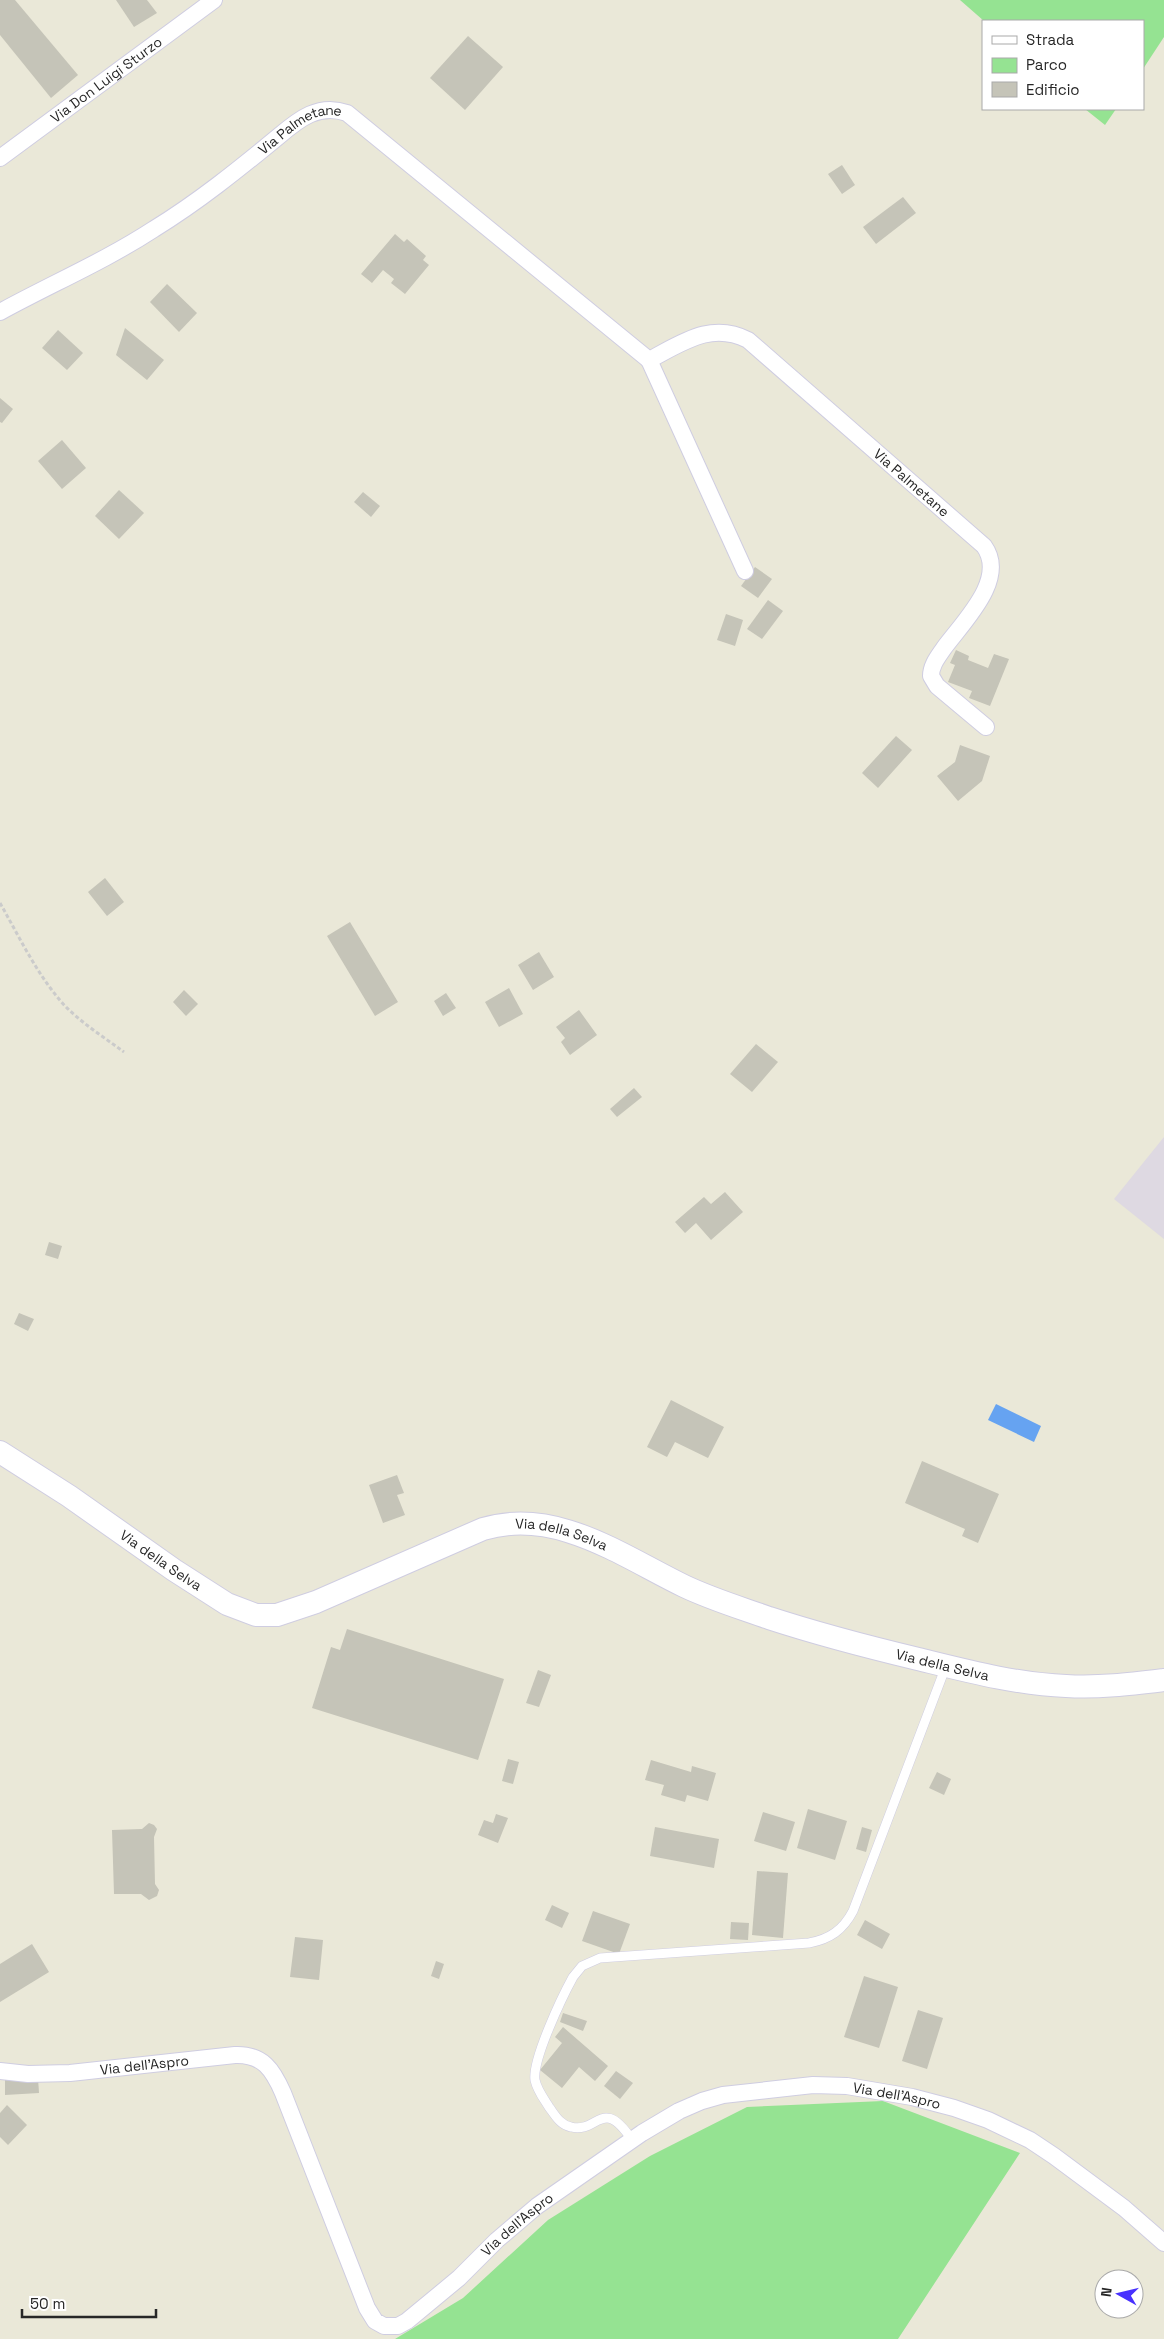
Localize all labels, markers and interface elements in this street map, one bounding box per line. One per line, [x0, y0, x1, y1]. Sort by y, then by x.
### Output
legend [982, 20, 1144, 110]
text: Strada [1026, 30, 1075, 49]
street label: Via Don Luigi Sturzo [47, 33, 166, 127]
text: Parco [1026, 55, 1067, 74]
text: Edificio [1026, 80, 1080, 99]
street label: Via Palmetane [254, 101, 343, 158]
street label: Via Palmetane [870, 445, 953, 521]
street label: Via della Selva [515, 1514, 611, 1554]
street label: Via della Selva [117, 1526, 205, 1595]
street label: Via della Selva [894, 1645, 991, 1684]
street label: Via dell'Aspro [99, 2051, 190, 2079]
street label: Via dell'Aspro [852, 2078, 943, 2113]
street label: Via dell'Aspro [477, 2188, 557, 2260]
north arrow [1094, 2269, 1144, 2319]
scale bar [22, 2286, 156, 2318]
text: N [1097, 2286, 1116, 2298]
text: 50 m [30, 2294, 65, 2313]

